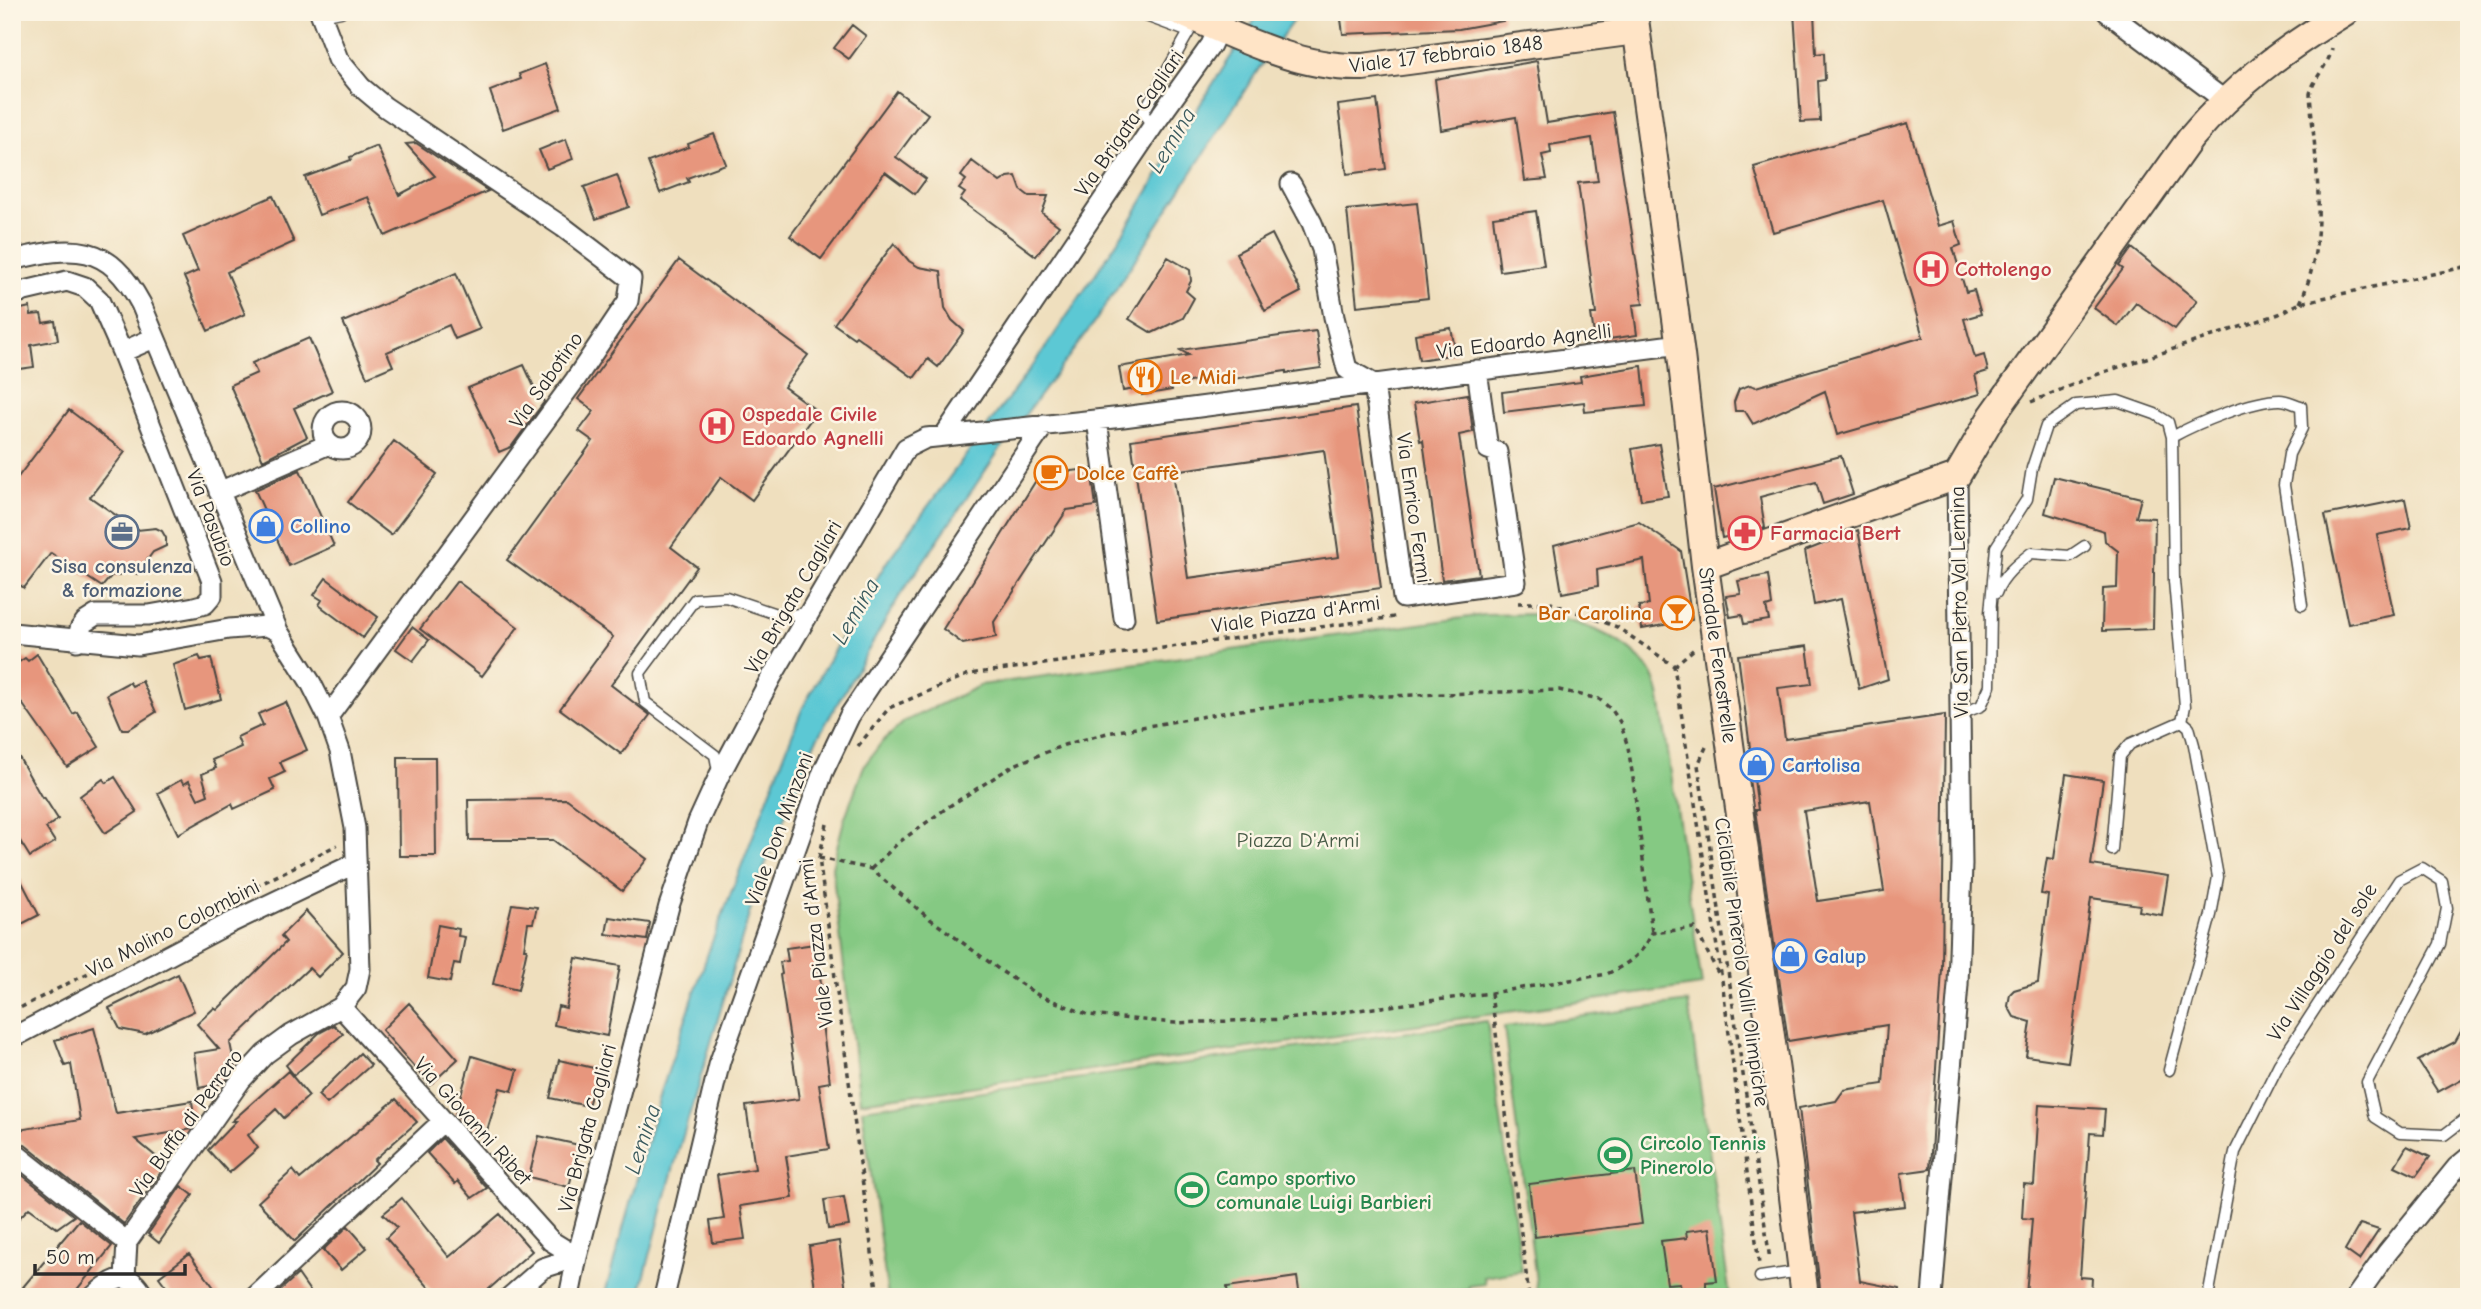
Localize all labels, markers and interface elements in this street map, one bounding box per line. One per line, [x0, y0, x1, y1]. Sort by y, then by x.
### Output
street label: Viale 17 febbraio 1848 [1348, 30, 1544, 78]
street label: Via Brigata Cagliari [1069, 45, 1189, 201]
water label: Lemina [1141, 102, 1202, 178]
hospital icon: Cottolengo [1912, 250, 1950, 288]
place label: Cottolengo [1955, 257, 2052, 281]
street label: Via Edoardo Agnelli [1435, 318, 1613, 364]
street label: Via Sabotino [504, 327, 588, 433]
restaurant icon: Le Midi [1126, 358, 1164, 396]
place label: Le Midi [1170, 365, 1237, 389]
place label: Ospedale Civile Edoardo Agnelli [742, 402, 884, 450]
hospital icon: Ospedale Civile Edoardo Agnelli [698, 407, 736, 445]
street label: Via Enrico Fermi [1392, 431, 1436, 585]
cafe icon: Dolce Caffè [1032, 454, 1070, 492]
place label: Dolce Caffè [1076, 461, 1179, 485]
street label: Via Pasubio [181, 466, 241, 570]
street label: Via San Pietro Val Lemina [1945, 486, 1973, 718]
shop icon: Collino [247, 507, 285, 545]
office icon: Sisa consulenza & formazione [103, 513, 141, 551]
place label: Collino [290, 514, 351, 538]
pharmacy icon: Farmacia Bert [1726, 514, 1764, 552]
street label: Via Brigata Cagliari [739, 516, 847, 678]
place label: Farmacia Bert [1770, 521, 1901, 545]
place label: Sisa consulenza & formazione [51, 554, 193, 602]
street label: Stradale Fenestrelle [1694, 566, 1742, 744]
water label: Lemina [826, 573, 885, 649]
street label: Viale Piazza d'Armi [1210, 590, 1382, 638]
bar icon: Bar Carolina [1658, 594, 1696, 632]
place label: Bar Carolina [1538, 601, 1652, 625]
shop icon: Cartolisa [1738, 746, 1776, 784]
street label: Viale Don Minzoni [740, 749, 818, 909]
place label: Cartolisa [1782, 753, 1861, 777]
street label: Ciclabile Pinerolo Valli Olimpiche [1710, 816, 1774, 1108]
park label: Piazza D'Armi [1237, 828, 1359, 852]
street label: Viale Piazza d'Armi [794, 857, 838, 1029]
street label: Via Molino Colombini [82, 874, 264, 982]
street label: Via Villaggio del sole [2262, 879, 2382, 1045]
shop icon: Galup [1771, 937, 1809, 975]
place label: Galup [1814, 944, 1866, 968]
street label: Via Brigata Cagliari [553, 1041, 621, 1215]
street label: Via Buffa di Perrero [124, 1044, 248, 1202]
street label: Via Giovanni Ribet [409, 1052, 537, 1191]
water label: Lemina [619, 1101, 666, 1177]
place label: Circolo Tennis Pinerolo [1640, 1131, 1766, 1179]
sports icon: Circolo Tennis Pinerolo [1596, 1136, 1634, 1174]
place label: Campo sportivo comunale Luigi Barbieri [1216, 1166, 1432, 1214]
sports icon: Campo sportivo comunale Luigi Barbieri [1173, 1171, 1211, 1209]
scale bar [35, 1232, 186, 1276]
text: 50 m [46, 1245, 95, 1269]

